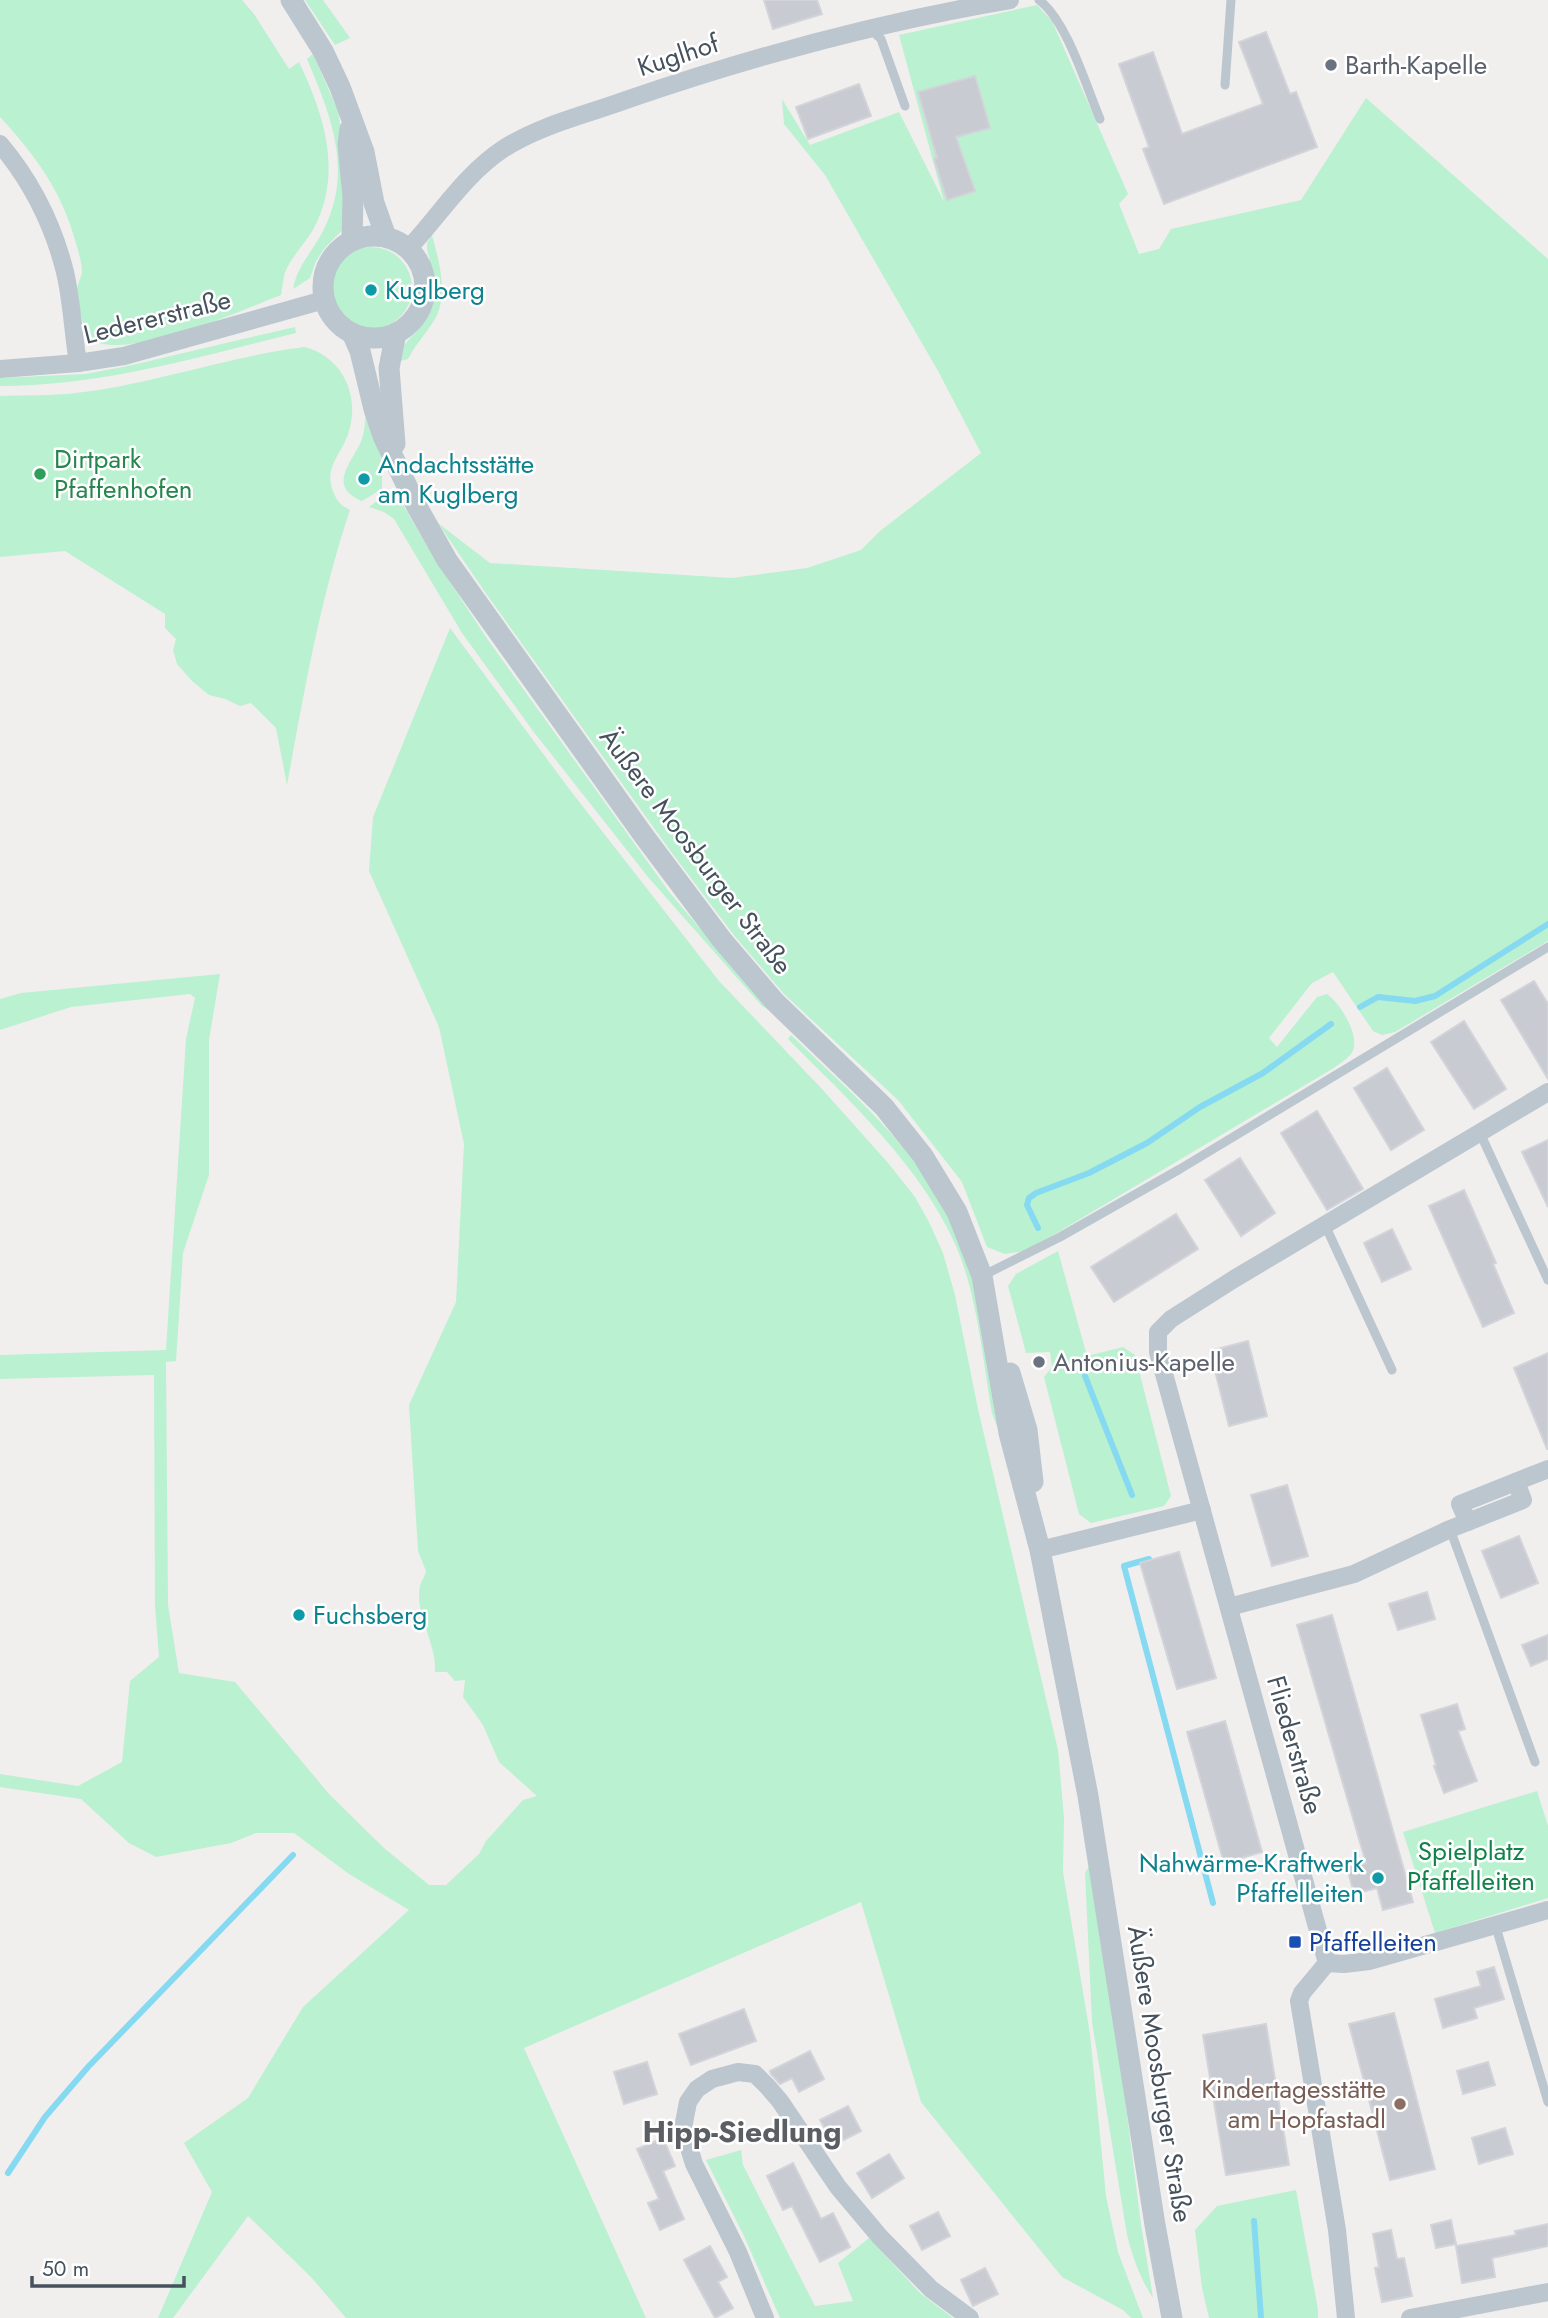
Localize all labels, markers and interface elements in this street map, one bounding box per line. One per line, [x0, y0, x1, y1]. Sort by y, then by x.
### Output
street label: Kuglhof [632, 24, 724, 86]
place label: Barth-Kapelle [1345, 46, 1487, 84]
marker: Barth-Kapelle [1323, 57, 1339, 73]
place label: Kuglberg [385, 271, 485, 309]
street label: Ledererstraße [79, 280, 235, 354]
marker: Kuglberg [363, 282, 379, 298]
place label: Dirtpark Pfaffenhofen [54, 440, 192, 508]
place label: Andachtsstätte am Kuglberg [378, 445, 534, 513]
marker: Dirtpark Pfaffenhofen [32, 466, 48, 482]
marker: Andachtsstätte am Kuglberg [356, 471, 372, 487]
street label: Äußere Moosburger Straße [591, 720, 801, 982]
place label: Antonius-Kapelle [1053, 1343, 1235, 1381]
marker: Antonius-Kapelle [1031, 1354, 1047, 1370]
place label: Fuchsberg [313, 1596, 427, 1634]
marker: Fuchsberg [291, 1607, 307, 1623]
street label: Fliederstraße [1257, 1671, 1333, 1819]
park label: Spielplatz Pfaffelleiten [1407, 1832, 1535, 1900]
place label: Nahwärme-Kraftwerk Pfaffelleiten [1139, 1844, 1365, 1912]
marker: Nahwärme-Kraftwerk Pfaffelleiten [1370, 1870, 1386, 1886]
street label: Äußere Moosburger Straße [1118, 1923, 1202, 2225]
place label: Pfaffelleiten [1309, 1923, 1437, 1961]
marker: Pfaffelleiten [1287, 1934, 1303, 1950]
place label: Kindertagesstätte am Hopfastadl [1201, 2070, 1386, 2138]
marker: Kindertagesstätte am Hopfastadl [1392, 2096, 1408, 2112]
district label: Hipp-Siedlung [642, 2110, 842, 2153]
scale bar [32, 2244, 184, 2288]
text: 50 m [42, 2254, 89, 2284]

